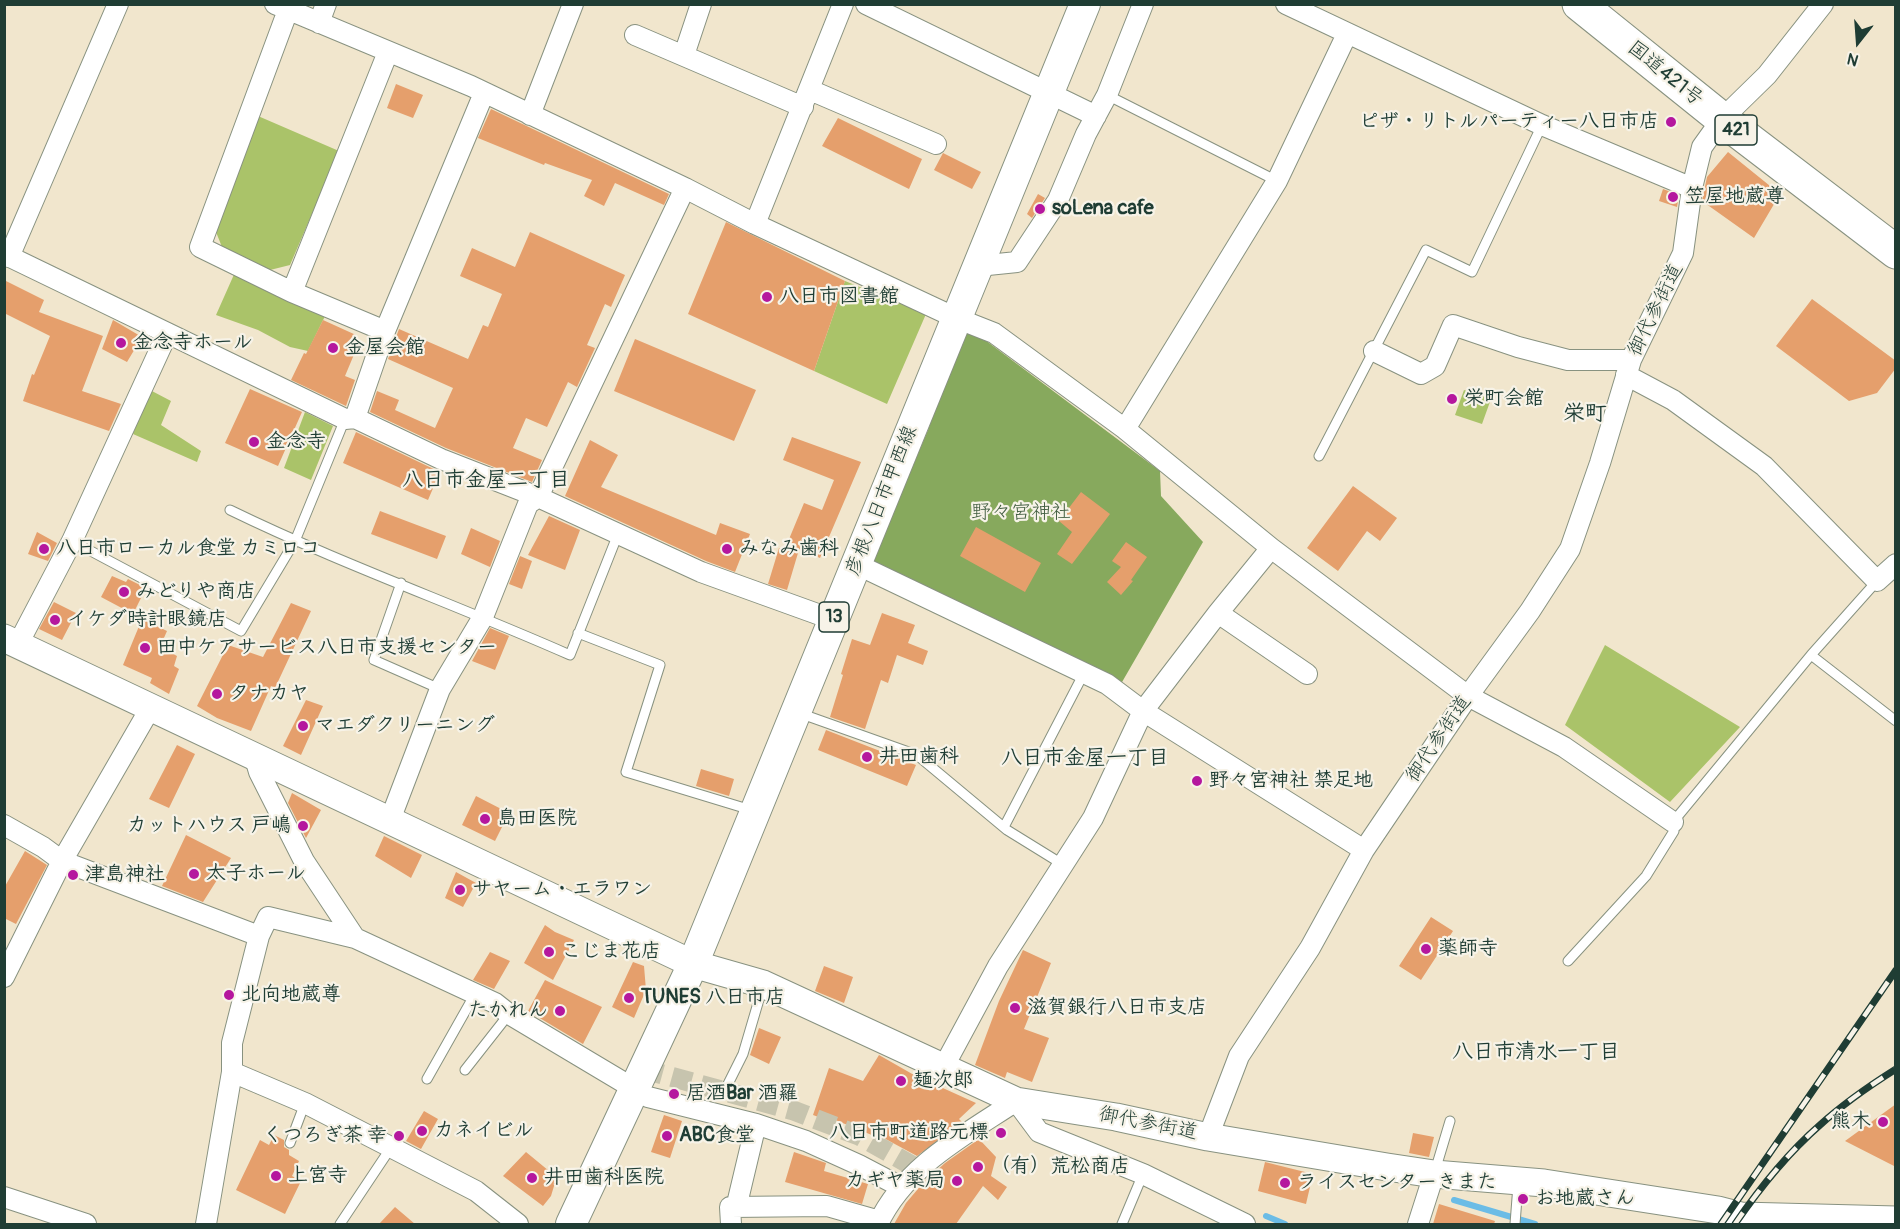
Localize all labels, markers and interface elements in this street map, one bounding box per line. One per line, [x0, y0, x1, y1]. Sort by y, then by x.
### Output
north arrow [1828, 12, 1888, 72]
street label: 国道421号 [1622, 36, 1708, 112]
text: N [1845, 48, 1861, 70]
place label: ピザ・リトルパーティー八日市店 [1359, 110, 1659, 134]
marker: ピザ・リトルパーティー八日市店 [1664, 115, 1678, 129]
road number: 421 [1715, 115, 1757, 145]
place label: 笠屋地蔵尊 [1685, 185, 1785, 209]
marker: 笠屋地蔵尊 [1666, 190, 1680, 204]
place label: soLena cafe [1052, 197, 1154, 221]
marker: soLena cafe [1033, 202, 1047, 216]
street label: 御代参街道 [1623, 260, 1689, 360]
place label: 八日市図書館 [779, 285, 899, 309]
marker: 八日市図書館 [760, 290, 774, 304]
place label: 金念寺ホール [133, 331, 253, 355]
marker: 金念寺ホール [114, 336, 128, 350]
place label: 金屋会館 [345, 336, 425, 360]
marker: 金屋会館 [326, 341, 340, 355]
place label: 栄町会館 [1464, 387, 1544, 411]
marker: 栄町会館 [1445, 392, 1459, 406]
district label: 栄町 [1563, 401, 1607, 427]
street label: 彦根八日市甲西線 [841, 422, 923, 580]
place label: 金念寺 [266, 430, 326, 454]
marker: 金念寺 [247, 435, 261, 449]
district label: 八日市金屋二丁目 [402, 468, 570, 494]
park label: 野々宮神社 [971, 501, 1071, 525]
place label: 八日市ローカル食堂 カミロコ [56, 537, 320, 561]
place label: みなみ歯科 [739, 537, 839, 561]
marker: 八日市ローカル食堂 カミロコ [37, 542, 51, 556]
marker: みなみ歯科 [720, 542, 734, 556]
place label: みどりや商店 [136, 580, 256, 604]
marker: みどりや商店 [117, 585, 131, 599]
road number: 13 [819, 602, 849, 632]
place label: イケダ時計眼鏡店 [67, 608, 227, 632]
marker: イケダ時計眼鏡店 [48, 613, 62, 627]
place label: 田中ケアサービス八日市支援センター [157, 636, 497, 660]
marker: 田中ケアサービス八日市支援センター [138, 641, 152, 655]
place label: タナカヤ [229, 682, 309, 706]
marker: タナカヤ [210, 687, 224, 701]
street label: 御代参街道 [1401, 691, 1477, 787]
place label: マエダクリーニング [315, 714, 495, 738]
marker: マエダクリーニング [296, 719, 310, 733]
place label: 井田歯科 [879, 745, 959, 769]
district label: 八日市金屋一丁目 [1001, 746, 1169, 772]
marker: 井田歯科 [860, 750, 874, 764]
place label: 野々宮神社 禁足地 [1209, 769, 1373, 793]
marker: 野々宮神社 禁足地 [1190, 774, 1204, 788]
place label: 島田医院 [497, 807, 577, 831]
marker: 島田医院 [478, 812, 492, 826]
place label: カットハウス 戸嶋 [127, 814, 291, 838]
marker: カットハウス 戸嶋 [296, 819, 310, 833]
place label: 太子ホール [206, 862, 306, 886]
place label: 津島神社 [85, 863, 165, 887]
marker: 太子ホール [187, 867, 201, 881]
marker: 津島神社 [66, 868, 80, 882]
place label: サヤーム・エラワン [472, 878, 652, 902]
marker: サヤーム・エラワン [453, 883, 467, 897]
place label: 薬師寺 [1438, 937, 1498, 961]
place label: こじま花店 [561, 940, 661, 964]
marker: 薬師寺 [1419, 942, 1433, 956]
marker: こじま花店 [542, 945, 556, 959]
place label: 北向地蔵尊 [241, 983, 341, 1007]
place label: TUNES 八日市店 [641, 986, 785, 1010]
marker: 北向地蔵尊 [222, 988, 236, 1002]
marker: TUNES 八日市店 [622, 991, 636, 1005]
place label: 滋賀銀行八日市支店 [1027, 996, 1207, 1020]
place label: たかれん [468, 999, 548, 1023]
marker: 滋賀銀行八日市支店 [1008, 1001, 1022, 1015]
marker: たかれん [553, 1004, 567, 1018]
district label: 八日市清水一丁目 [1452, 1040, 1620, 1066]
place label: 麺次郎 [913, 1069, 973, 1093]
marker: 麺次郎 [894, 1074, 908, 1088]
place label: 居酒Bar 酒羅 [686, 1082, 798, 1106]
marker: 居酒Bar 酒羅 [667, 1087, 681, 1101]
street label: 御代参街道 [1097, 1103, 1199, 1145]
place label: 熊木 [1831, 1110, 1871, 1134]
marker: 熊木 [1876, 1115, 1890, 1129]
place label: カネイビル [434, 1119, 534, 1143]
place label: 八日市町道路元標 [829, 1121, 989, 1145]
place label: くつろぎ茶 幸 [263, 1124, 387, 1148]
marker: カネイビル [415, 1124, 429, 1138]
place label: ABC食堂 [679, 1124, 755, 1148]
marker: 八日市町道路元標 [994, 1126, 1008, 1140]
marker: くつろぎ茶 幸 [392, 1129, 406, 1143]
marker: ABC食堂 [660, 1129, 674, 1143]
place label: （有）荒松商店 [990, 1155, 1130, 1179]
marker: （有）荒松商店 [971, 1160, 985, 1174]
place label: 上宮寺 [288, 1164, 348, 1188]
place label: 井田歯科医院 [544, 1166, 664, 1190]
marker: 上宮寺 [269, 1169, 283, 1183]
place label: カギヤ薬局 [845, 1169, 945, 1193]
marker: 井田歯科医院 [525, 1171, 539, 1185]
place label: ライスセンターきまた [1297, 1171, 1497, 1195]
marker: カギヤ薬局 [950, 1174, 964, 1188]
marker: ライスセンターきまた [1278, 1176, 1292, 1190]
place label: お地蔵さん [1535, 1187, 1635, 1211]
marker: お地蔵さん [1516, 1192, 1530, 1206]

